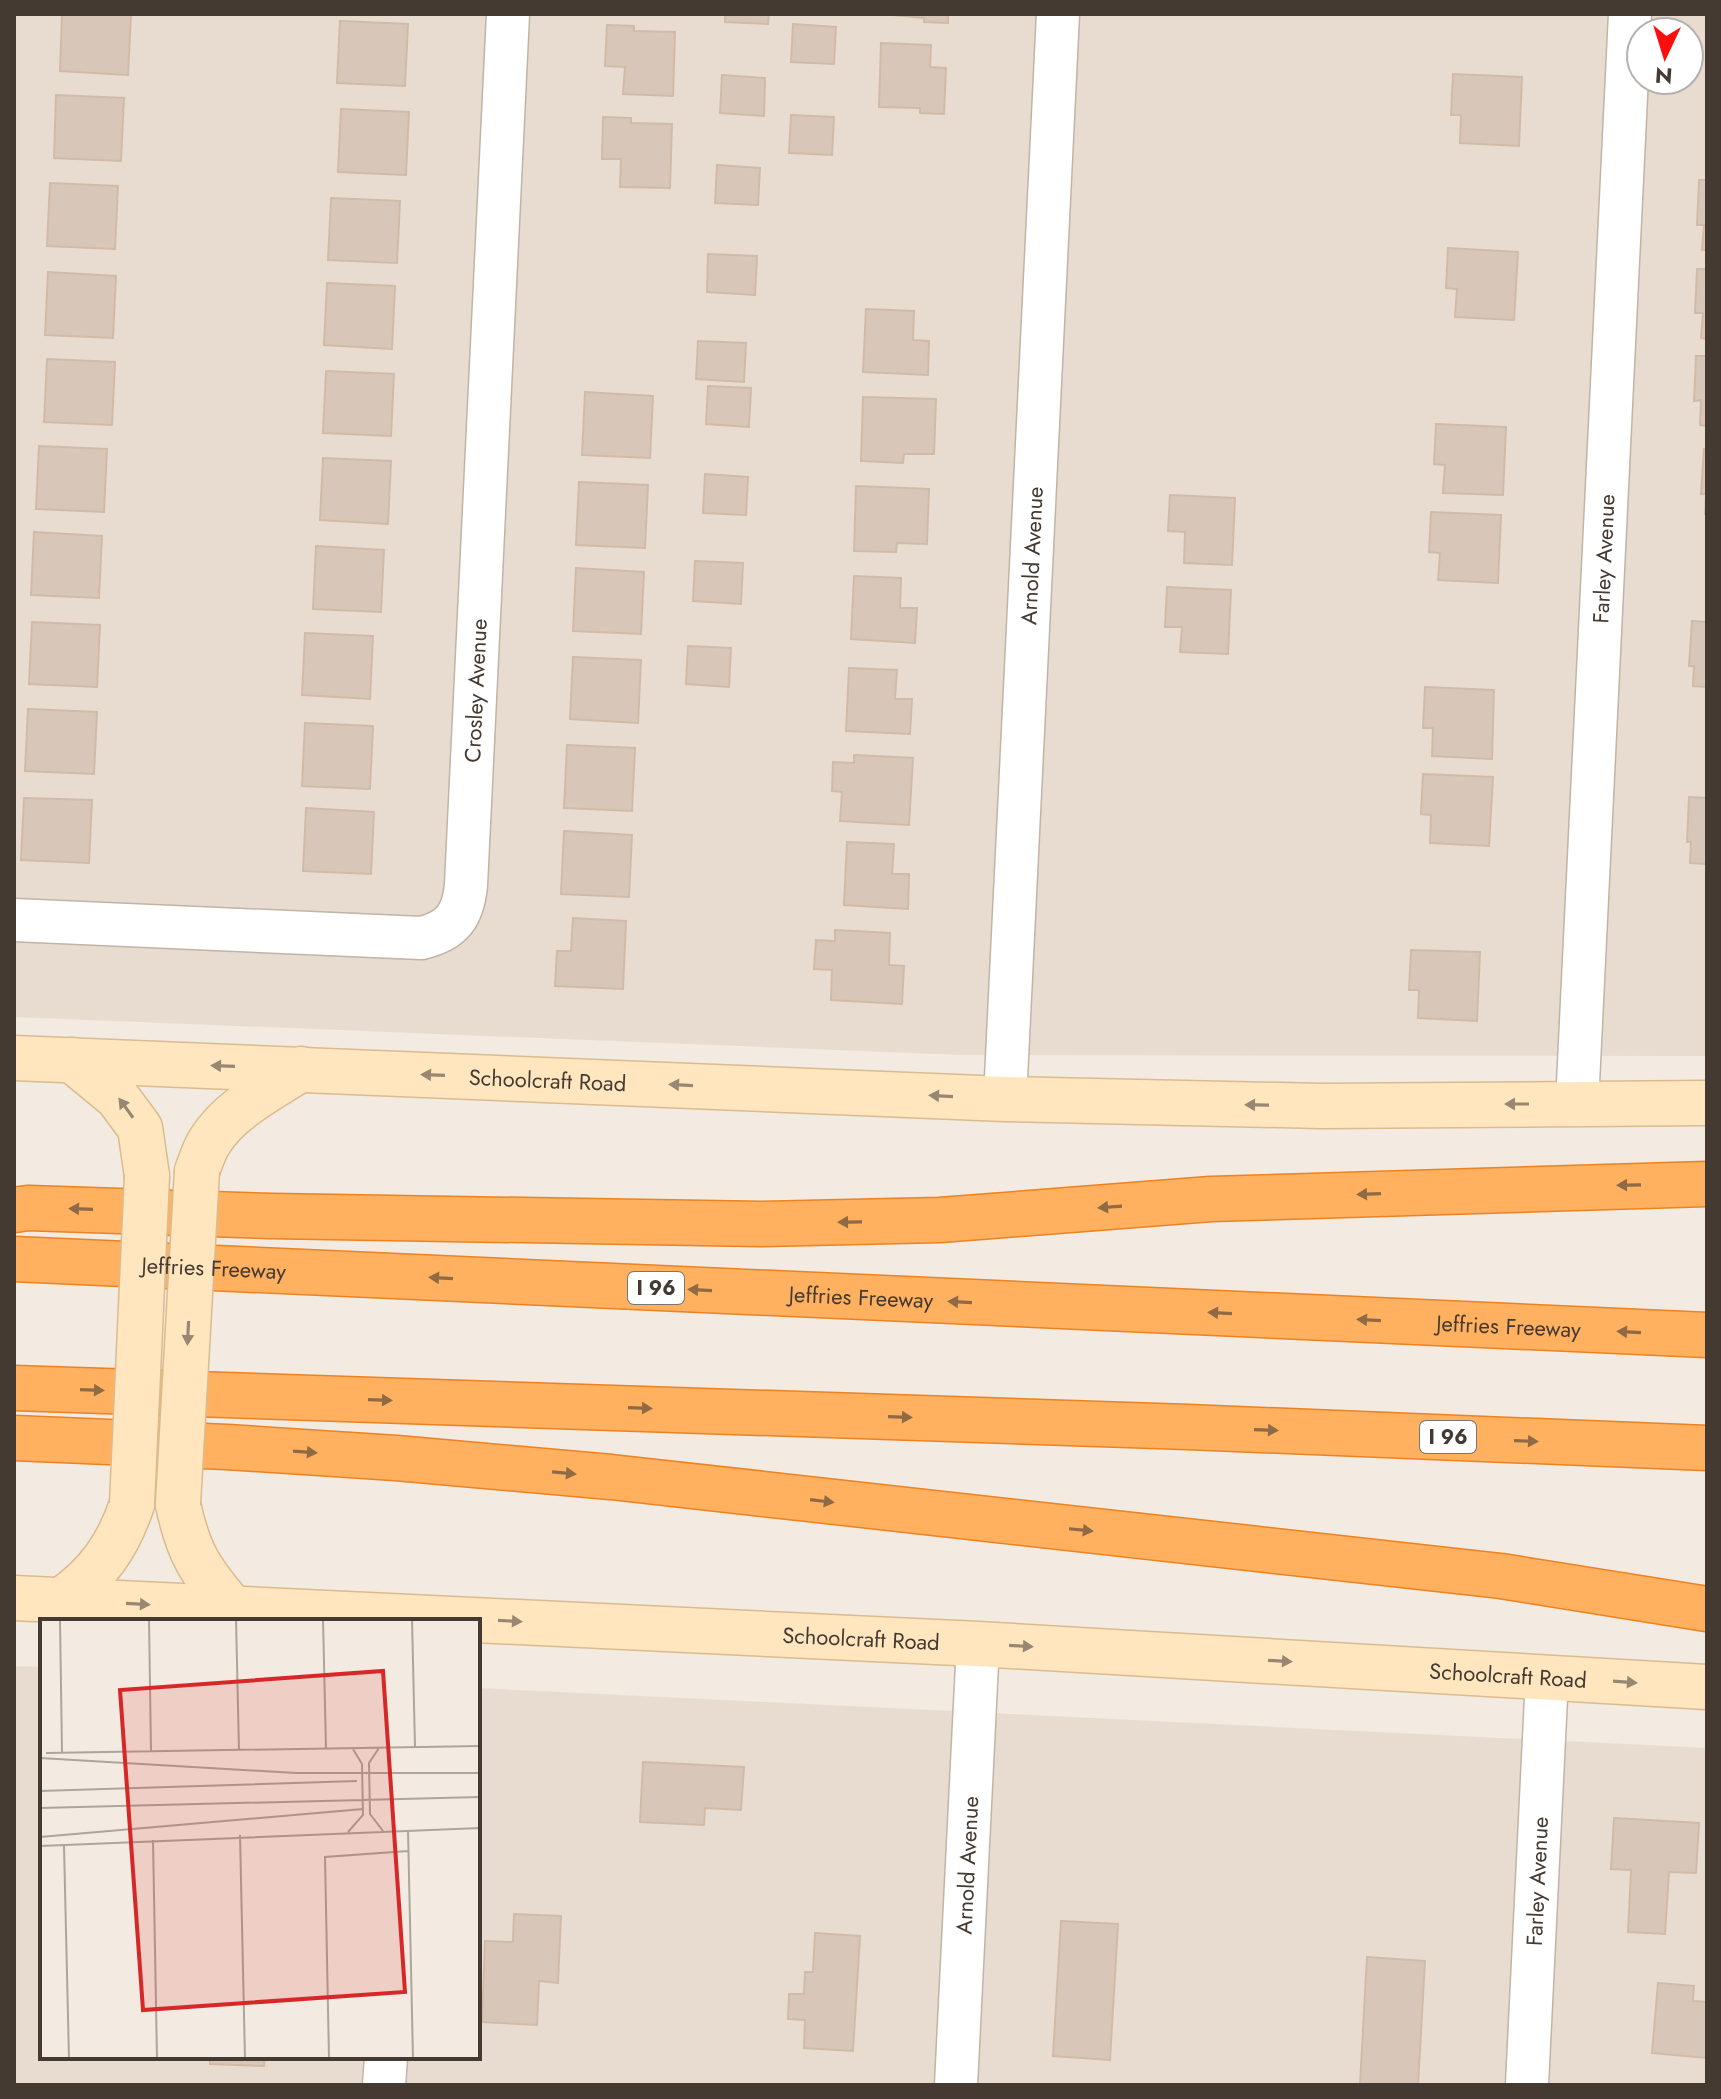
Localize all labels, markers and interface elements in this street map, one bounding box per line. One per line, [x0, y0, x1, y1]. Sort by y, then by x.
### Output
north arrow [1625, 16, 1705, 96]
text: N [1654, 59, 1673, 93]
street label: Arnold Avenue [1012, 486, 1051, 626]
street label: Farley Avenue [1584, 493, 1623, 624]
street label: Crosley Avenue [456, 618, 495, 763]
one-way arrow [210, 1060, 235, 1073]
street label: Schoolcraft Road [468, 1061, 627, 1099]
one-way arrow [420, 1068, 445, 1081]
one-way arrow [668, 1078, 693, 1091]
one-way arrow [928, 1090, 953, 1103]
one-way arrow [118, 1098, 134, 1119]
one-way arrow [1244, 1098, 1269, 1111]
one-way arrow [1504, 1098, 1529, 1111]
one-way arrow [1616, 1179, 1641, 1191]
one-way arrow [1356, 1187, 1381, 1200]
one-way arrow [1097, 1201, 1122, 1214]
one-way arrow [68, 1203, 93, 1216]
one-way arrow [837, 1216, 862, 1228]
street label: Jeffries Freeway [138, 1249, 287, 1287]
one-way arrow [428, 1271, 453, 1284]
road number: I 96 [628, 1272, 684, 1304]
street label: Jeffries Freeway [785, 1278, 934, 1316]
one-way arrow [687, 1283, 712, 1296]
one-way arrow [947, 1295, 972, 1308]
one-way arrow [1207, 1307, 1232, 1320]
street label: Jeffries Freeway [1433, 1307, 1582, 1345]
one-way arrow [1356, 1314, 1381, 1327]
one-way arrow [181, 1321, 194, 1346]
one-way arrow [1616, 1325, 1641, 1338]
one-way arrow [80, 1384, 105, 1397]
one-way arrow [368, 1393, 393, 1406]
one-way arrow [628, 1402, 653, 1415]
one-way arrow [888, 1410, 913, 1423]
road number: I 96 [1420, 1421, 1476, 1453]
one-way arrow [1254, 1423, 1279, 1436]
one-way arrow [1514, 1434, 1539, 1447]
one-way arrow [293, 1446, 318, 1459]
one-way arrow [552, 1467, 577, 1480]
one-way arrow [810, 1495, 835, 1508]
one-way arrow [1069, 1524, 1094, 1537]
one-way arrow [126, 1598, 151, 1611]
one-way arrow [498, 1615, 523, 1628]
inset map [40, 1619, 480, 2059]
street label: Schoolcraft Road [782, 1619, 941, 1658]
one-way arrow [1009, 1640, 1034, 1653]
one-way arrow [1268, 1655, 1294, 1668]
street label: Schoolcraft Road [1428, 1655, 1588, 1696]
one-way arrow [1613, 1676, 1638, 1689]
street label: Arnold Avenue [948, 1795, 986, 1935]
street label: Farley Avenue [1518, 1816, 1556, 1947]

